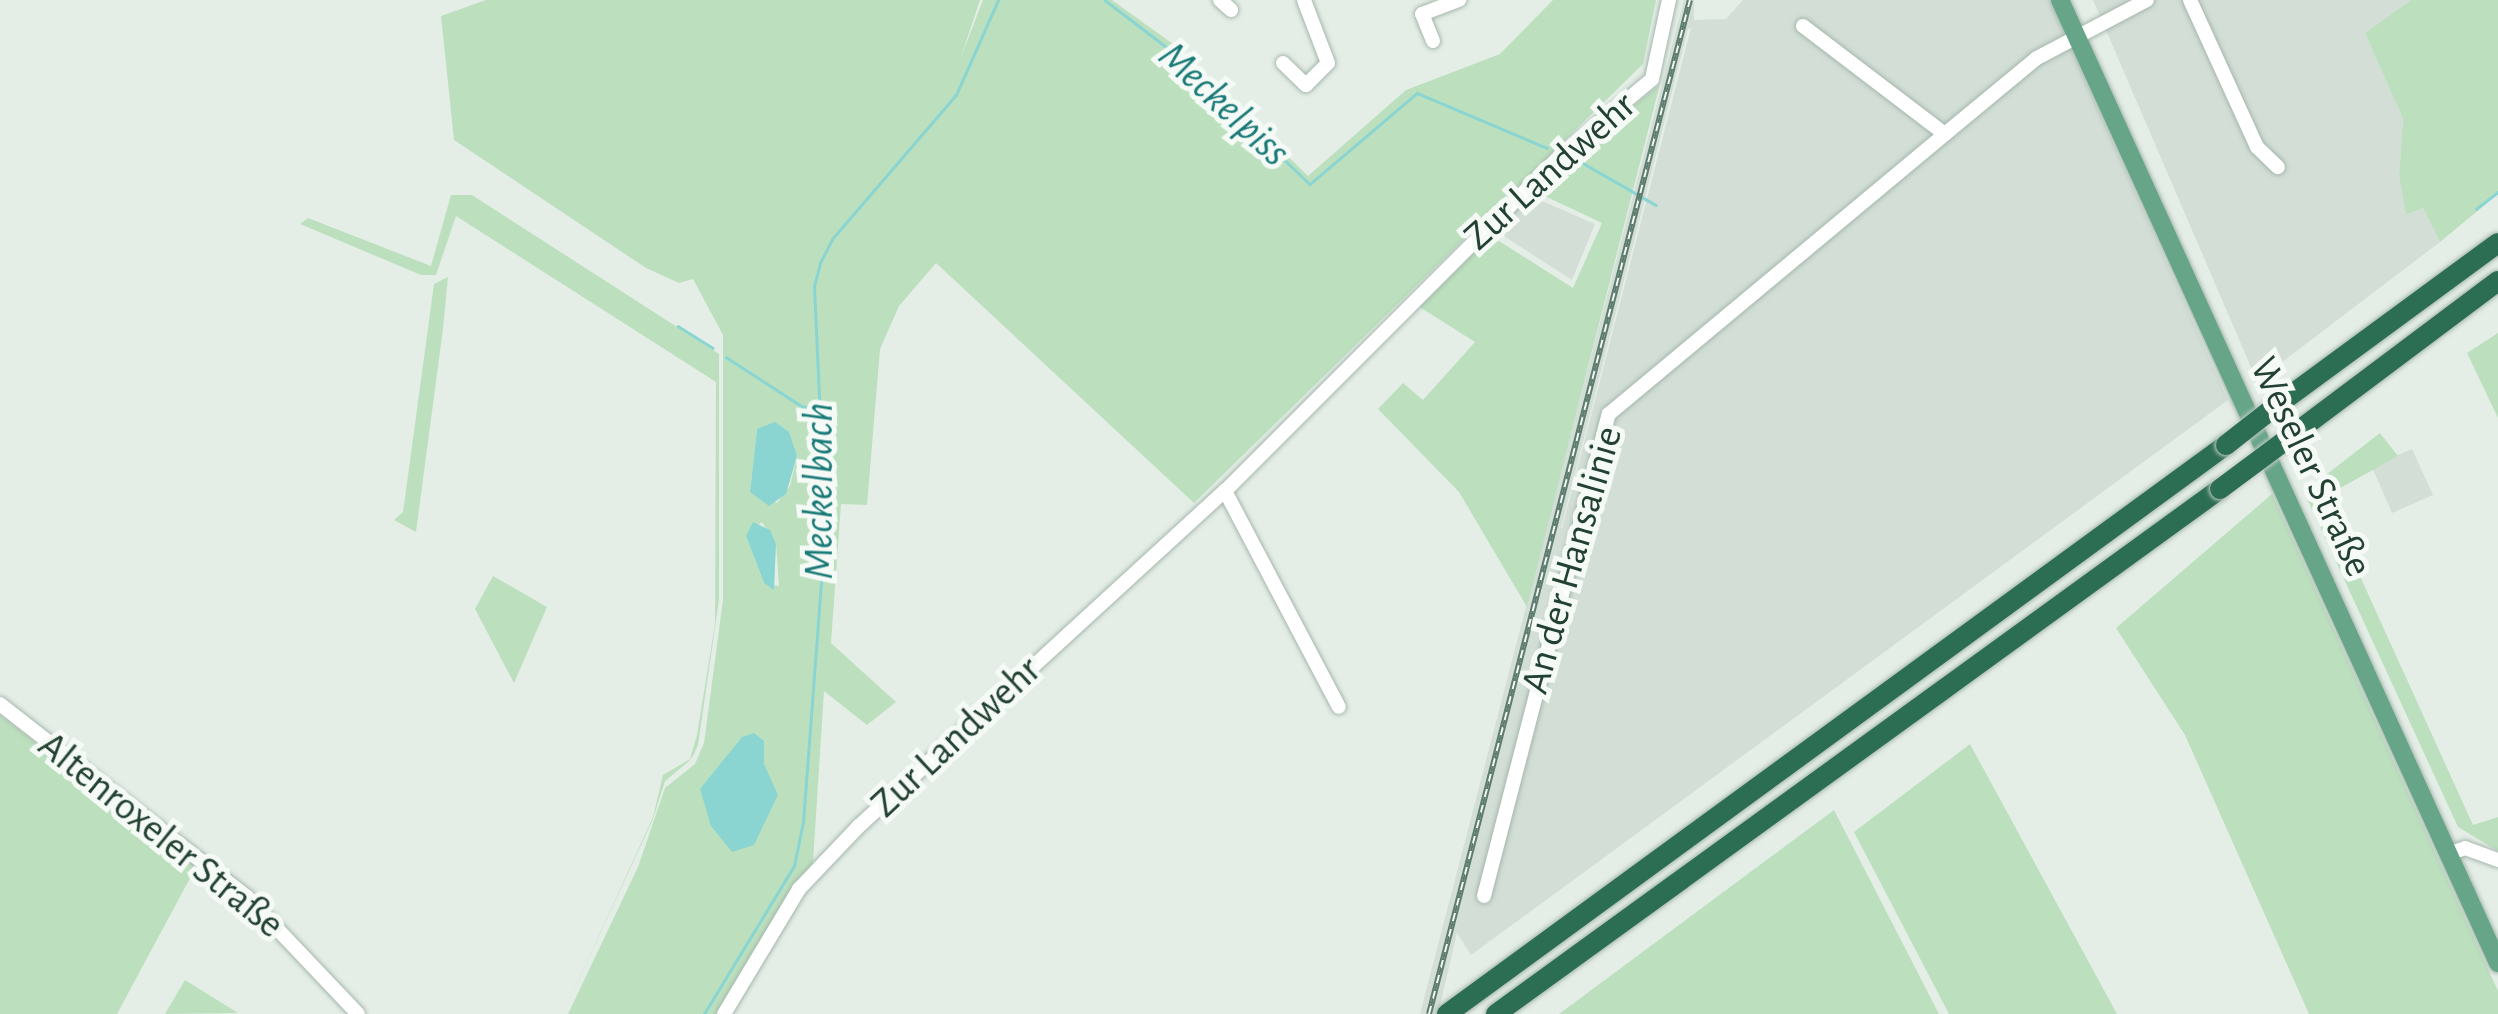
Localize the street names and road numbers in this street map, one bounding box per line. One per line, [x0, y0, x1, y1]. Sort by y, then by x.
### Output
street label: Zur Landwehr [1454, 82, 1646, 260]
street label: Weseler Straße [2239, 350, 2383, 584]
street label: An der Hansalinie [1511, 421, 1633, 699]
street label: Zur Landwehr [861, 646, 1051, 828]
street label: Altenroxeler Straße [29, 721, 293, 949]

